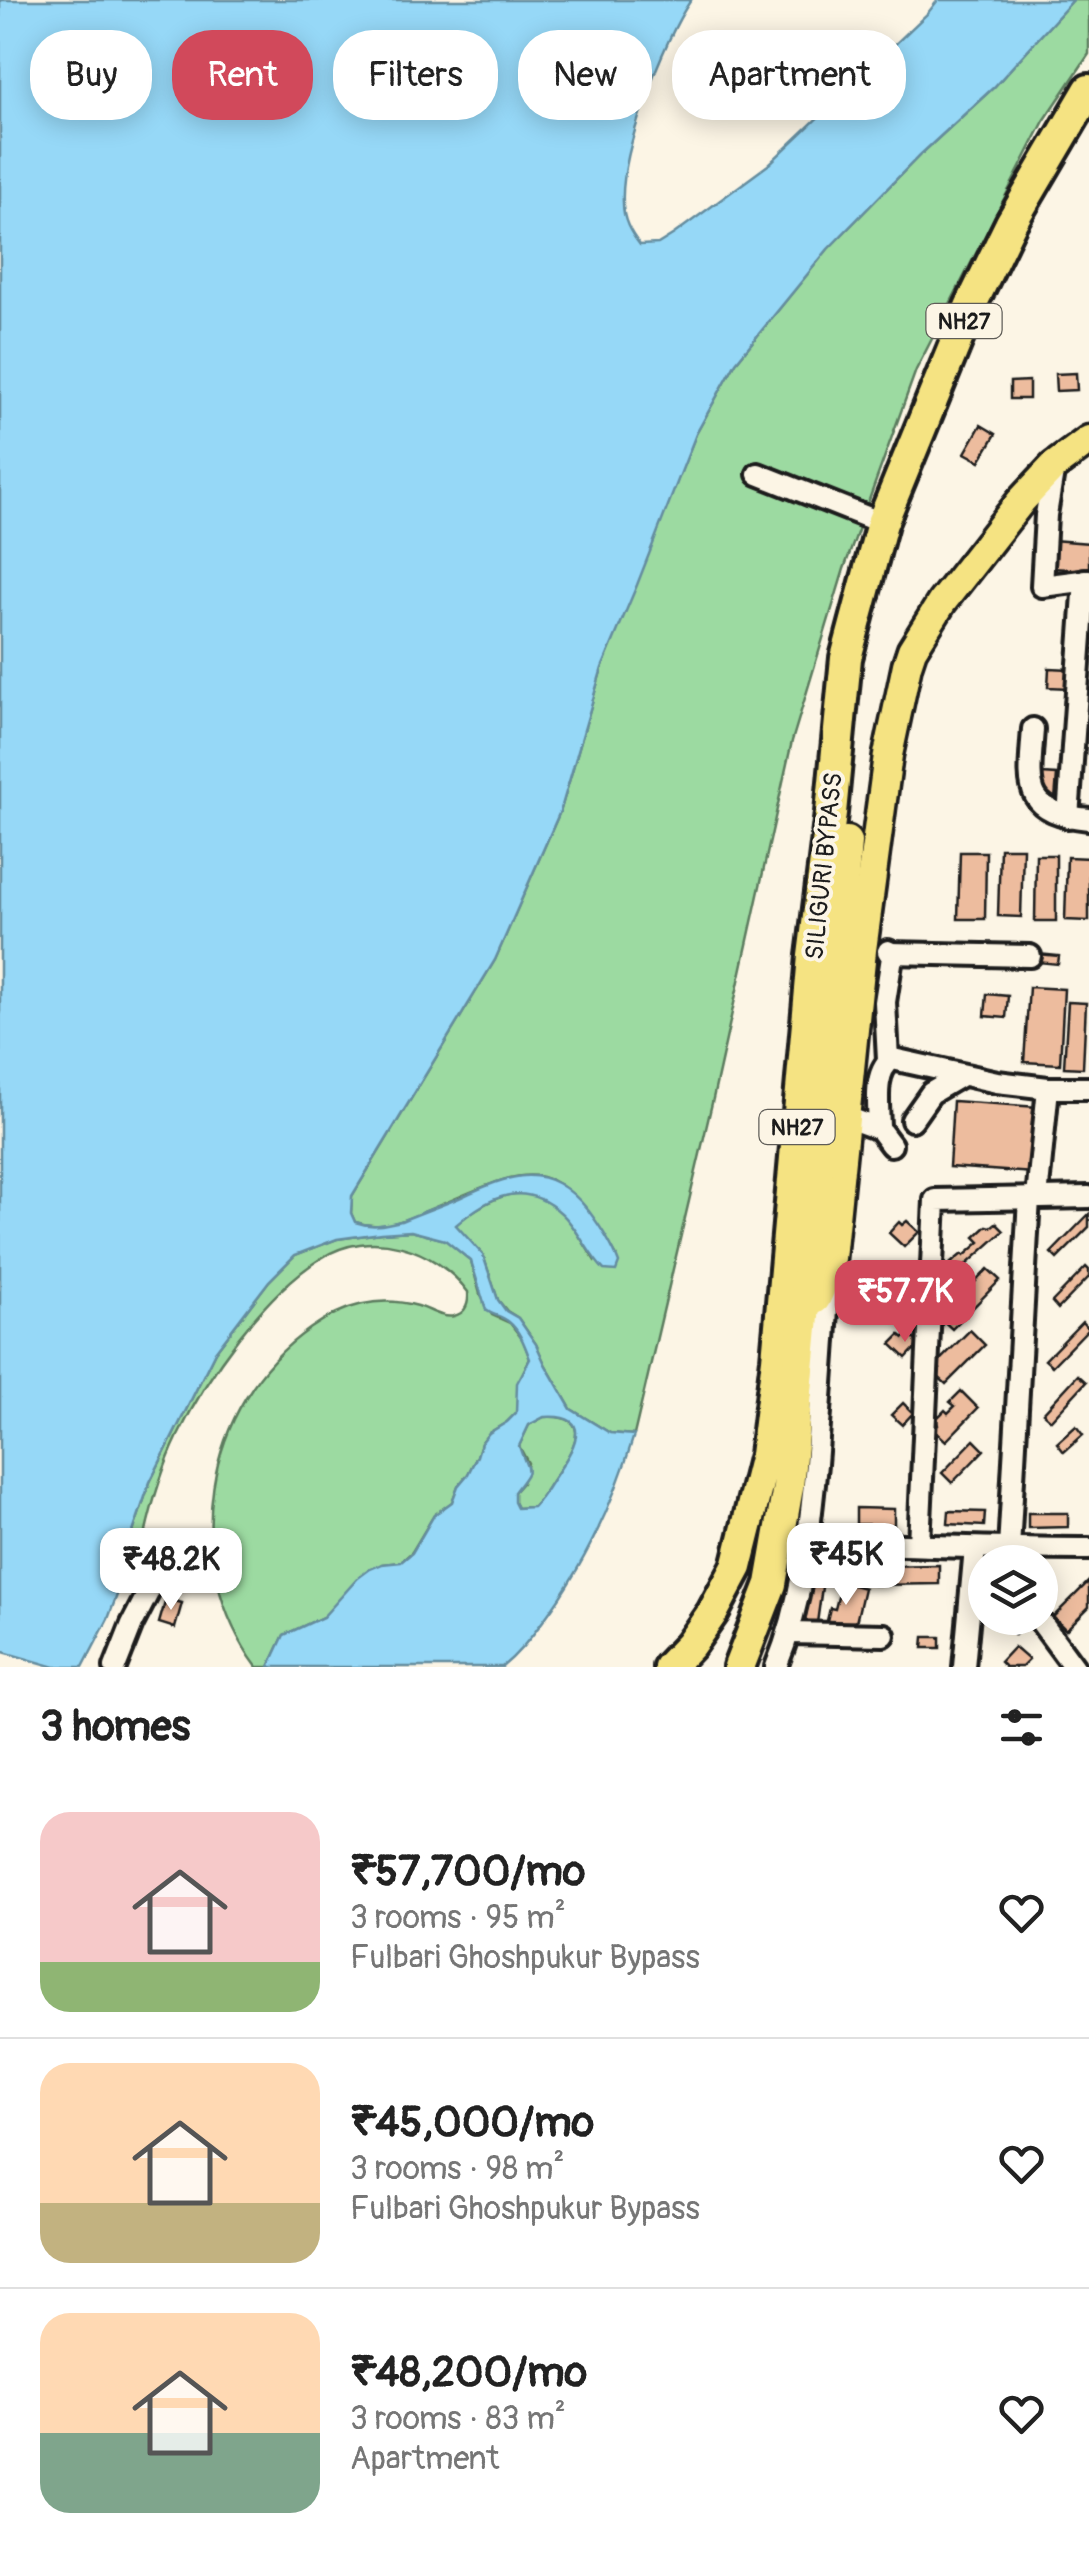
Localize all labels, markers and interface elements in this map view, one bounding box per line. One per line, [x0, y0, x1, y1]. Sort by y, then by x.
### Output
chip: Buy [30, 30, 152, 120]
chip: Rent [172, 30, 313, 120]
chip: Filters [333, 30, 498, 120]
chip: New [518, 30, 652, 120]
chip: Apartment [672, 30, 906, 120]
road number: NH27 [926, 304, 1002, 338]
street label: SILIGURI BYPASS [799, 771, 850, 961]
road number: NH27 [760, 1110, 834, 1144]
pin: ₹57.7K [824, 1260, 986, 1345]
text: ₹57.7K [857, 1272, 953, 1312]
pin: ₹45K [787, 1523, 905, 1608]
pin: ₹48.2K [90, 1528, 252, 1613]
text: ₹45K [809, 1535, 883, 1575]
text: ₹48.2K [122, 1540, 220, 1580]
map controls [968, 1545, 1058, 1635]
button: layers [968, 1545, 1058, 1635]
icon: filters [994, 1700, 1049, 1755]
text: 3 homes [40, 1701, 190, 1753]
text: ₹57,700/mo [350, 1846, 585, 1898]
icon: home [120, 1852, 240, 1972]
icon: heart [994, 1885, 1049, 1940]
text: 3 rooms · 95 m² [350, 1898, 566, 1938]
text: Fulbari Ghoshpukur Bypass [350, 1938, 700, 1978]
text: ₹45,000/mo [350, 2097, 594, 2149]
icon: home [120, 2103, 240, 2223]
icon: heart [994, 2136, 1049, 2191]
text: 3 rooms · 98 m² [350, 2149, 564, 2189]
text: Fulbari Ghoshpukur Bypass [350, 2189, 700, 2229]
text: ₹48,200/mo [350, 2347, 587, 2399]
icon: home [120, 2353, 240, 2473]
icon: heart [994, 2386, 1049, 2441]
text: 3 rooms · 83 m² [350, 2399, 566, 2439]
text: Apartment [350, 2439, 499, 2479]

